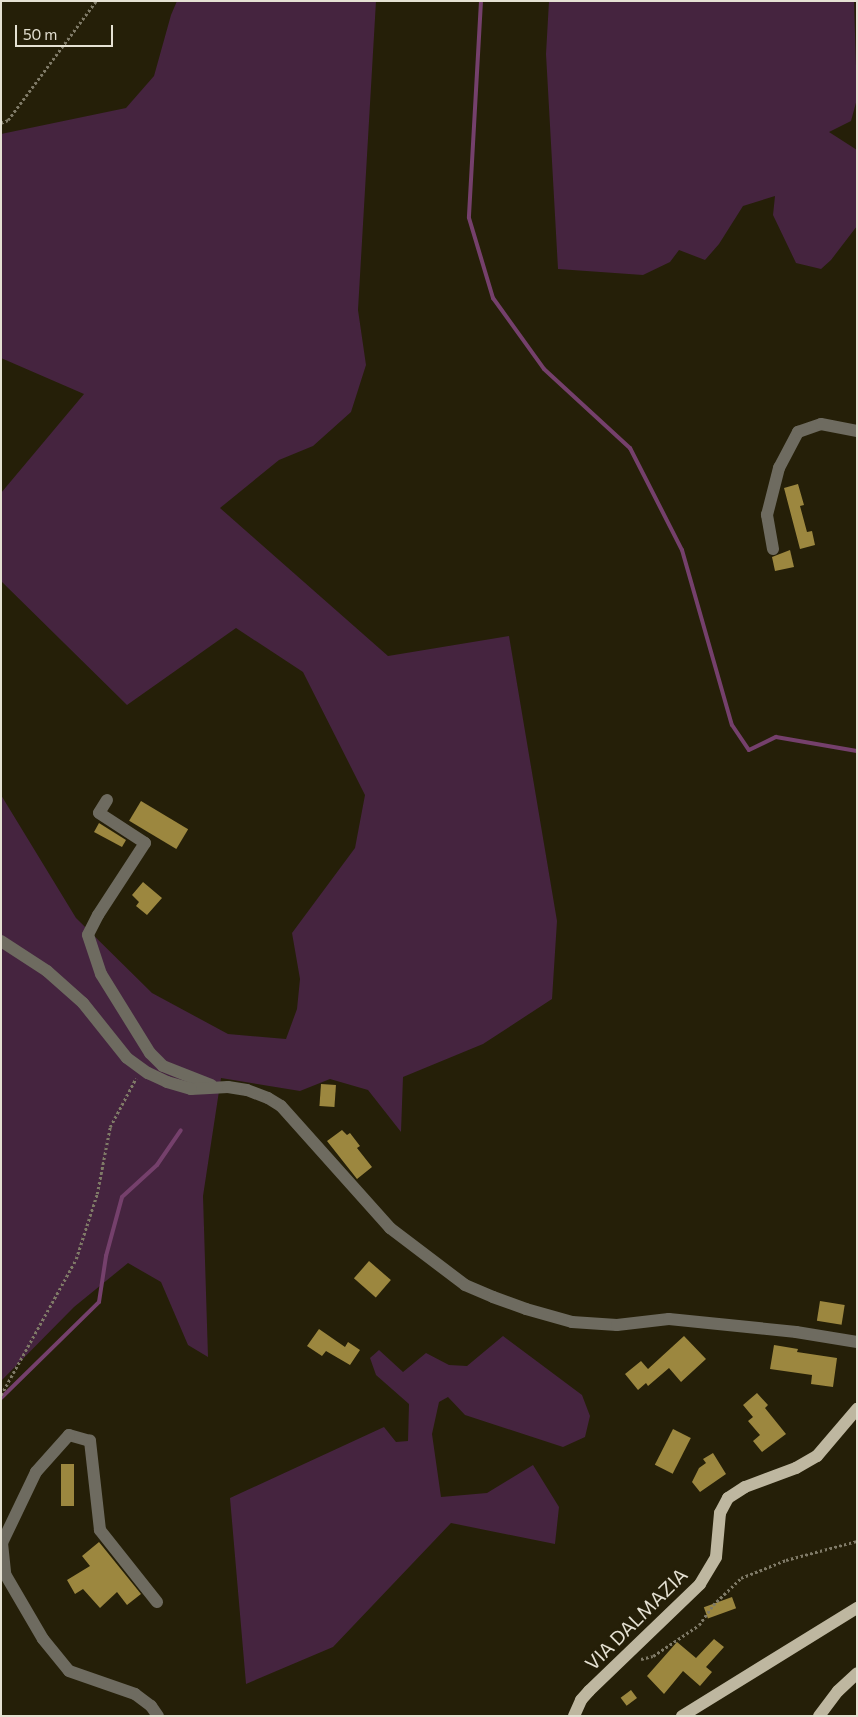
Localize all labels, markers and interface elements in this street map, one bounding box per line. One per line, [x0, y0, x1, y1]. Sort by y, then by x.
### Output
scale bar [18, 15, 115, 47]
text: 50 m [23, 25, 57, 43]
street label: VIA DALMAZIA [580, 1563, 692, 1675]

